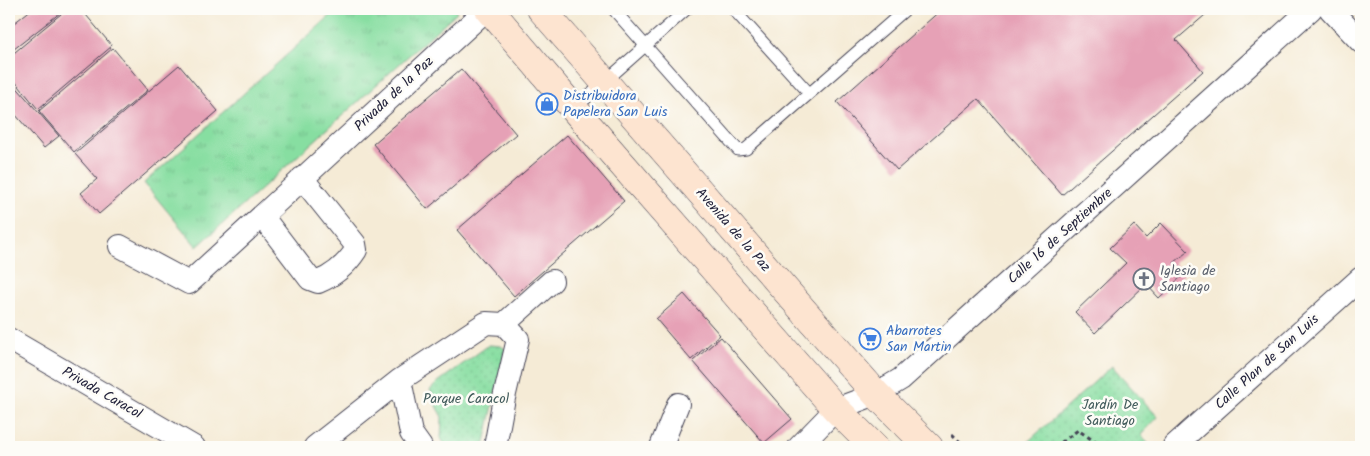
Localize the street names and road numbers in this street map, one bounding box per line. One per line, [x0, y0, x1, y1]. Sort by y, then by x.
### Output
street label: Privada de la Paz [349, 51, 439, 137]
street label: Calle 16 de Septiembre [1002, 182, 1118, 289]
street label: Avenida de la Paz [690, 183, 776, 277]
street label: Calle Plan de San Luis [1210, 309, 1324, 415]
street label: Privada Caracol [58, 361, 147, 425]

